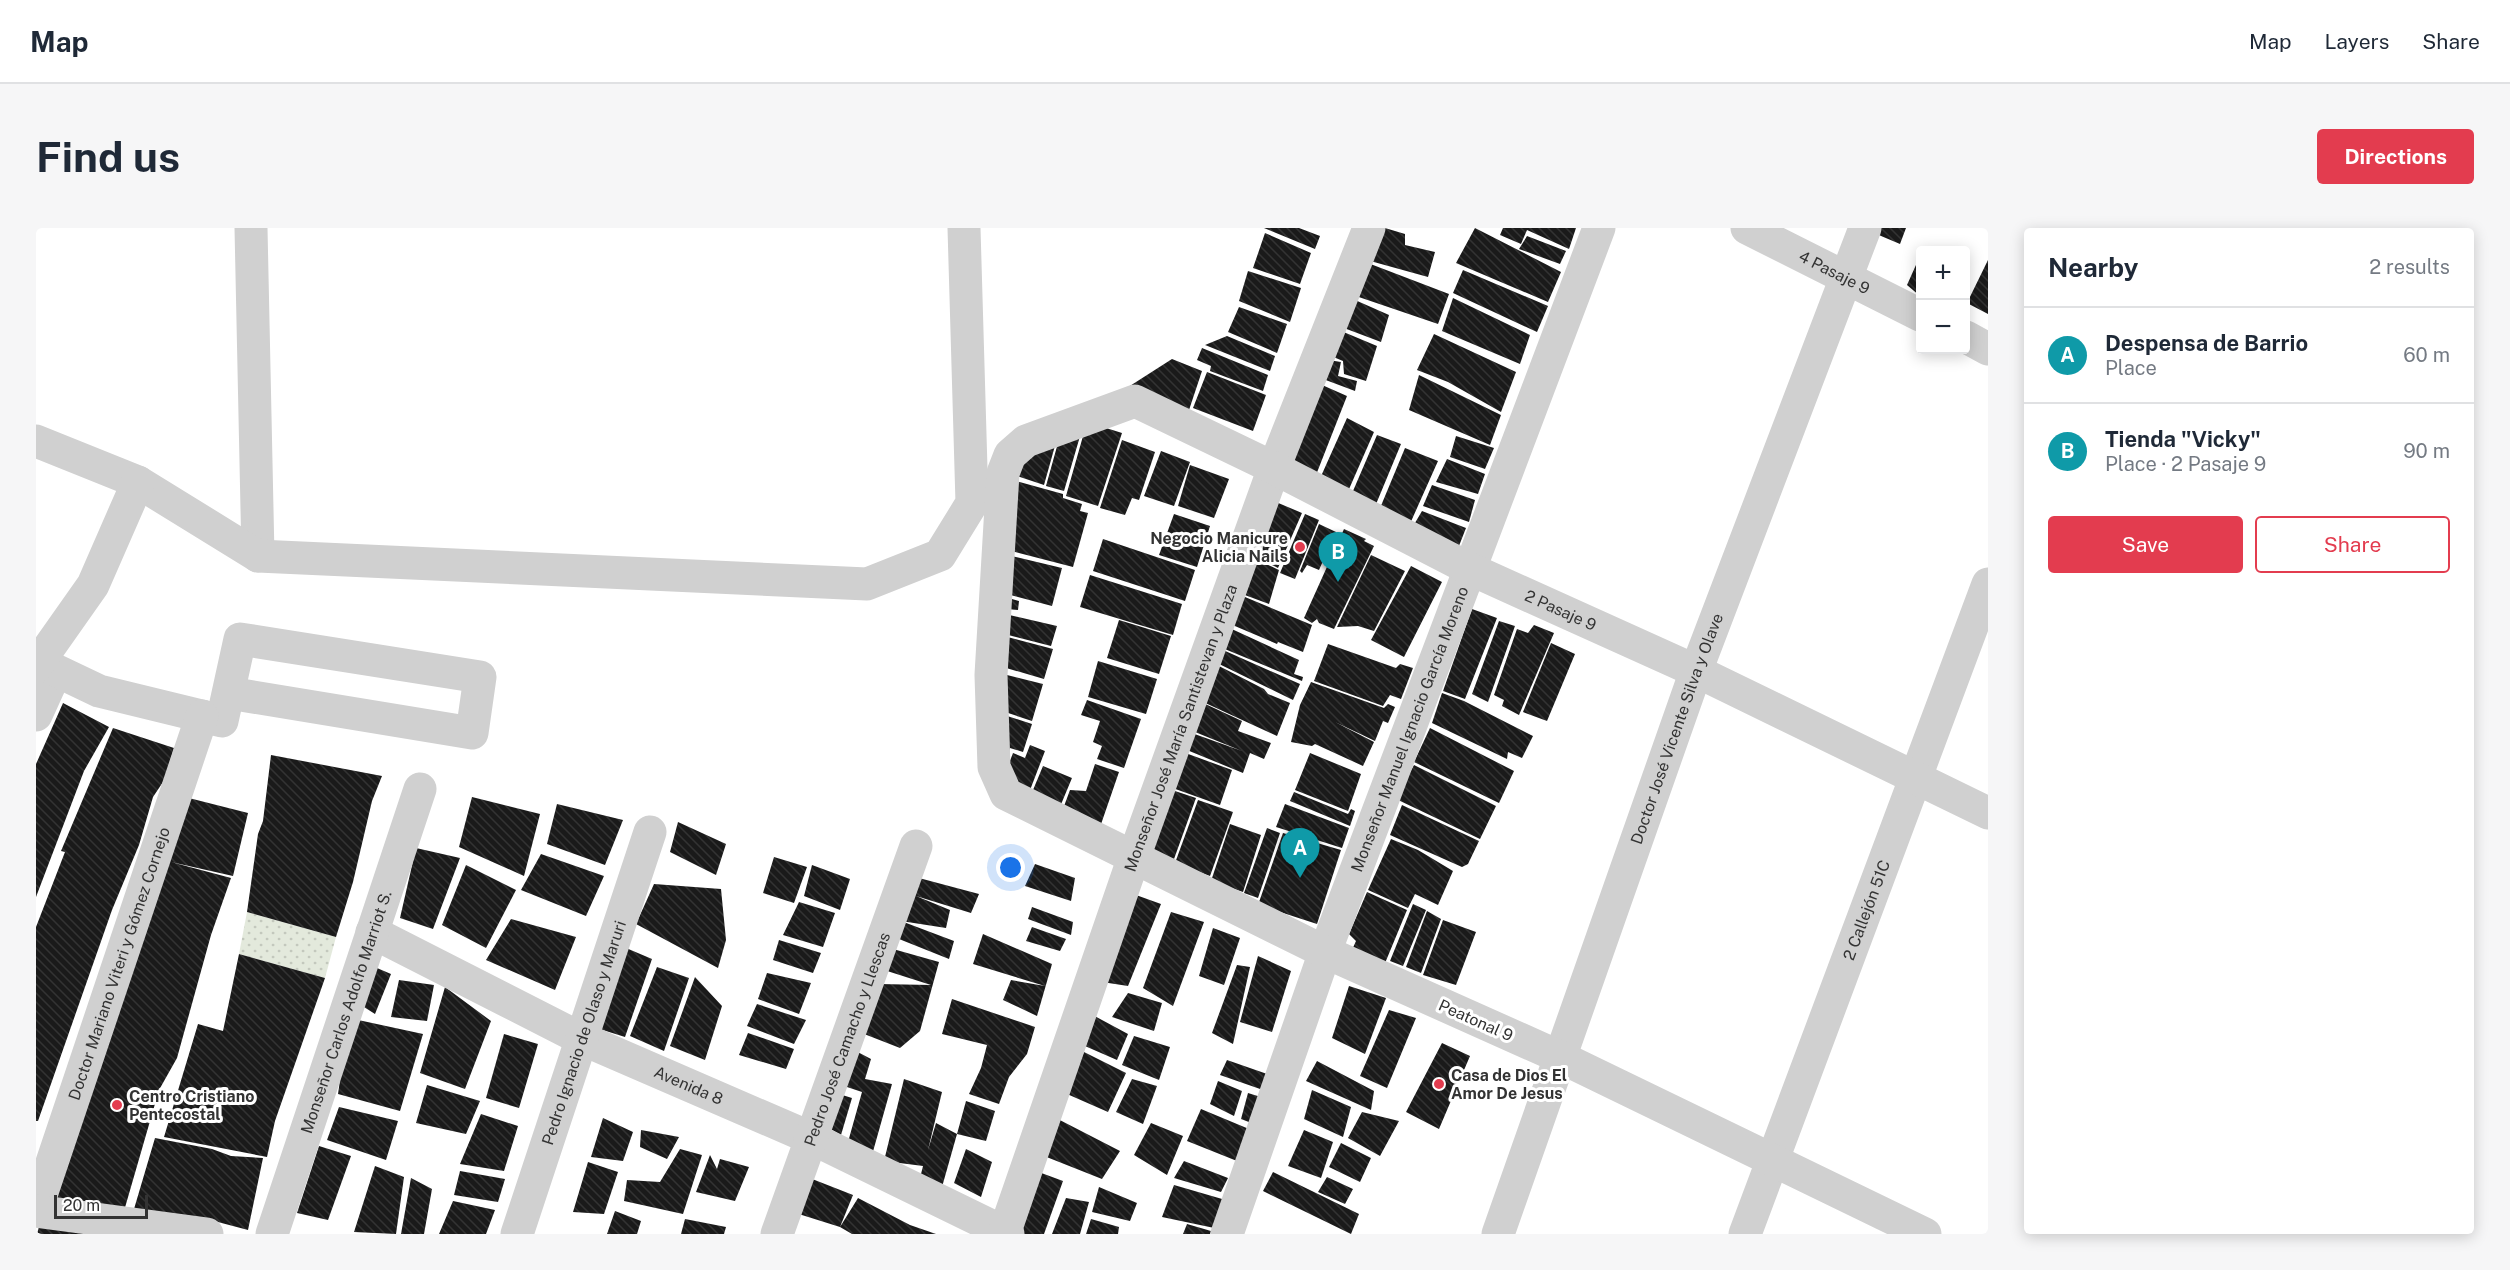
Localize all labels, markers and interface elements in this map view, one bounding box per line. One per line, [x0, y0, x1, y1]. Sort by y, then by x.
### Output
text: Map [30, 25, 89, 58]
text: Map [2249, 29, 2292, 54]
text: Layers [2325, 29, 2389, 54]
text: Share [2422, 29, 2480, 54]
button: Directions [2317, 129, 2474, 184]
text: Find us [36, 132, 180, 181]
map controls [1916, 246, 1970, 354]
button: + [1916, 246, 1970, 300]
street label: 4 Pasaje 9 [1796, 247, 1873, 298]
text: Nearby [2048, 252, 2138, 283]
text: 2 results [2369, 255, 2450, 279]
button: − [1916, 300, 1970, 354]
text: Despensa de Barrio [2105, 330, 2308, 356]
text: A [2060, 343, 2075, 367]
text: 60 m [2403, 343, 2450, 367]
text: Place [2105, 356, 2157, 380]
text: Tienda "Vicky" [2105, 426, 2261, 452]
text: B [2061, 439, 2074, 463]
text: 90 m [2403, 439, 2450, 463]
text: Place · 2 Pasaje 9 [2105, 452, 2266, 476]
button: Save [2048, 516, 2243, 573]
button: Share [2255, 516, 2450, 573]
place label: Negocio Manicure Alicia Nails [1150, 529, 1288, 566]
pin: B [1318, 532, 1358, 582]
marker: Negocio Manicure Alicia Nails [1293, 540, 1307, 554]
street label: Monseñor José María Santistevan y Plaza [1121, 582, 1241, 874]
street label: Monseñor Manuel Ignacio García Moreno [1347, 584, 1473, 875]
street label: 2 Pasaje 9 [1522, 586, 1599, 635]
street label: Doctor José Vicente Silva y Olave [1627, 611, 1727, 847]
street label: Doctor Mariano Viteri y Gómez Cornejo [65, 825, 174, 1103]
pin: A [1280, 828, 1320, 878]
your location [996, 853, 1025, 882]
street label: 2 Callejón 51C [1839, 857, 1894, 963]
street label: Monseñor Carlos Adolfo Marriot S. [297, 888, 396, 1136]
street label: Pedro Ignacio de Olaso y Maruri [538, 918, 630, 1148]
street label: Pedro José Camacho y Llescas [800, 930, 894, 1149]
street label: Peatonal 9 [1436, 996, 1516, 1045]
street label: Avenida 8 [651, 1062, 726, 1109]
place label: Casa de Dios El Amor De Jesus [1451, 1066, 1567, 1103]
marker: Casa de Dios El Amor De Jesus [1432, 1077, 1446, 1091]
place label: Centro Cristiano Pentecostal [129, 1087, 254, 1124]
marker: Centro Cristiano Pentecostal [110, 1098, 124, 1112]
scale bar [54, 1192, 148, 1220]
text: 20 m [63, 1196, 100, 1215]

